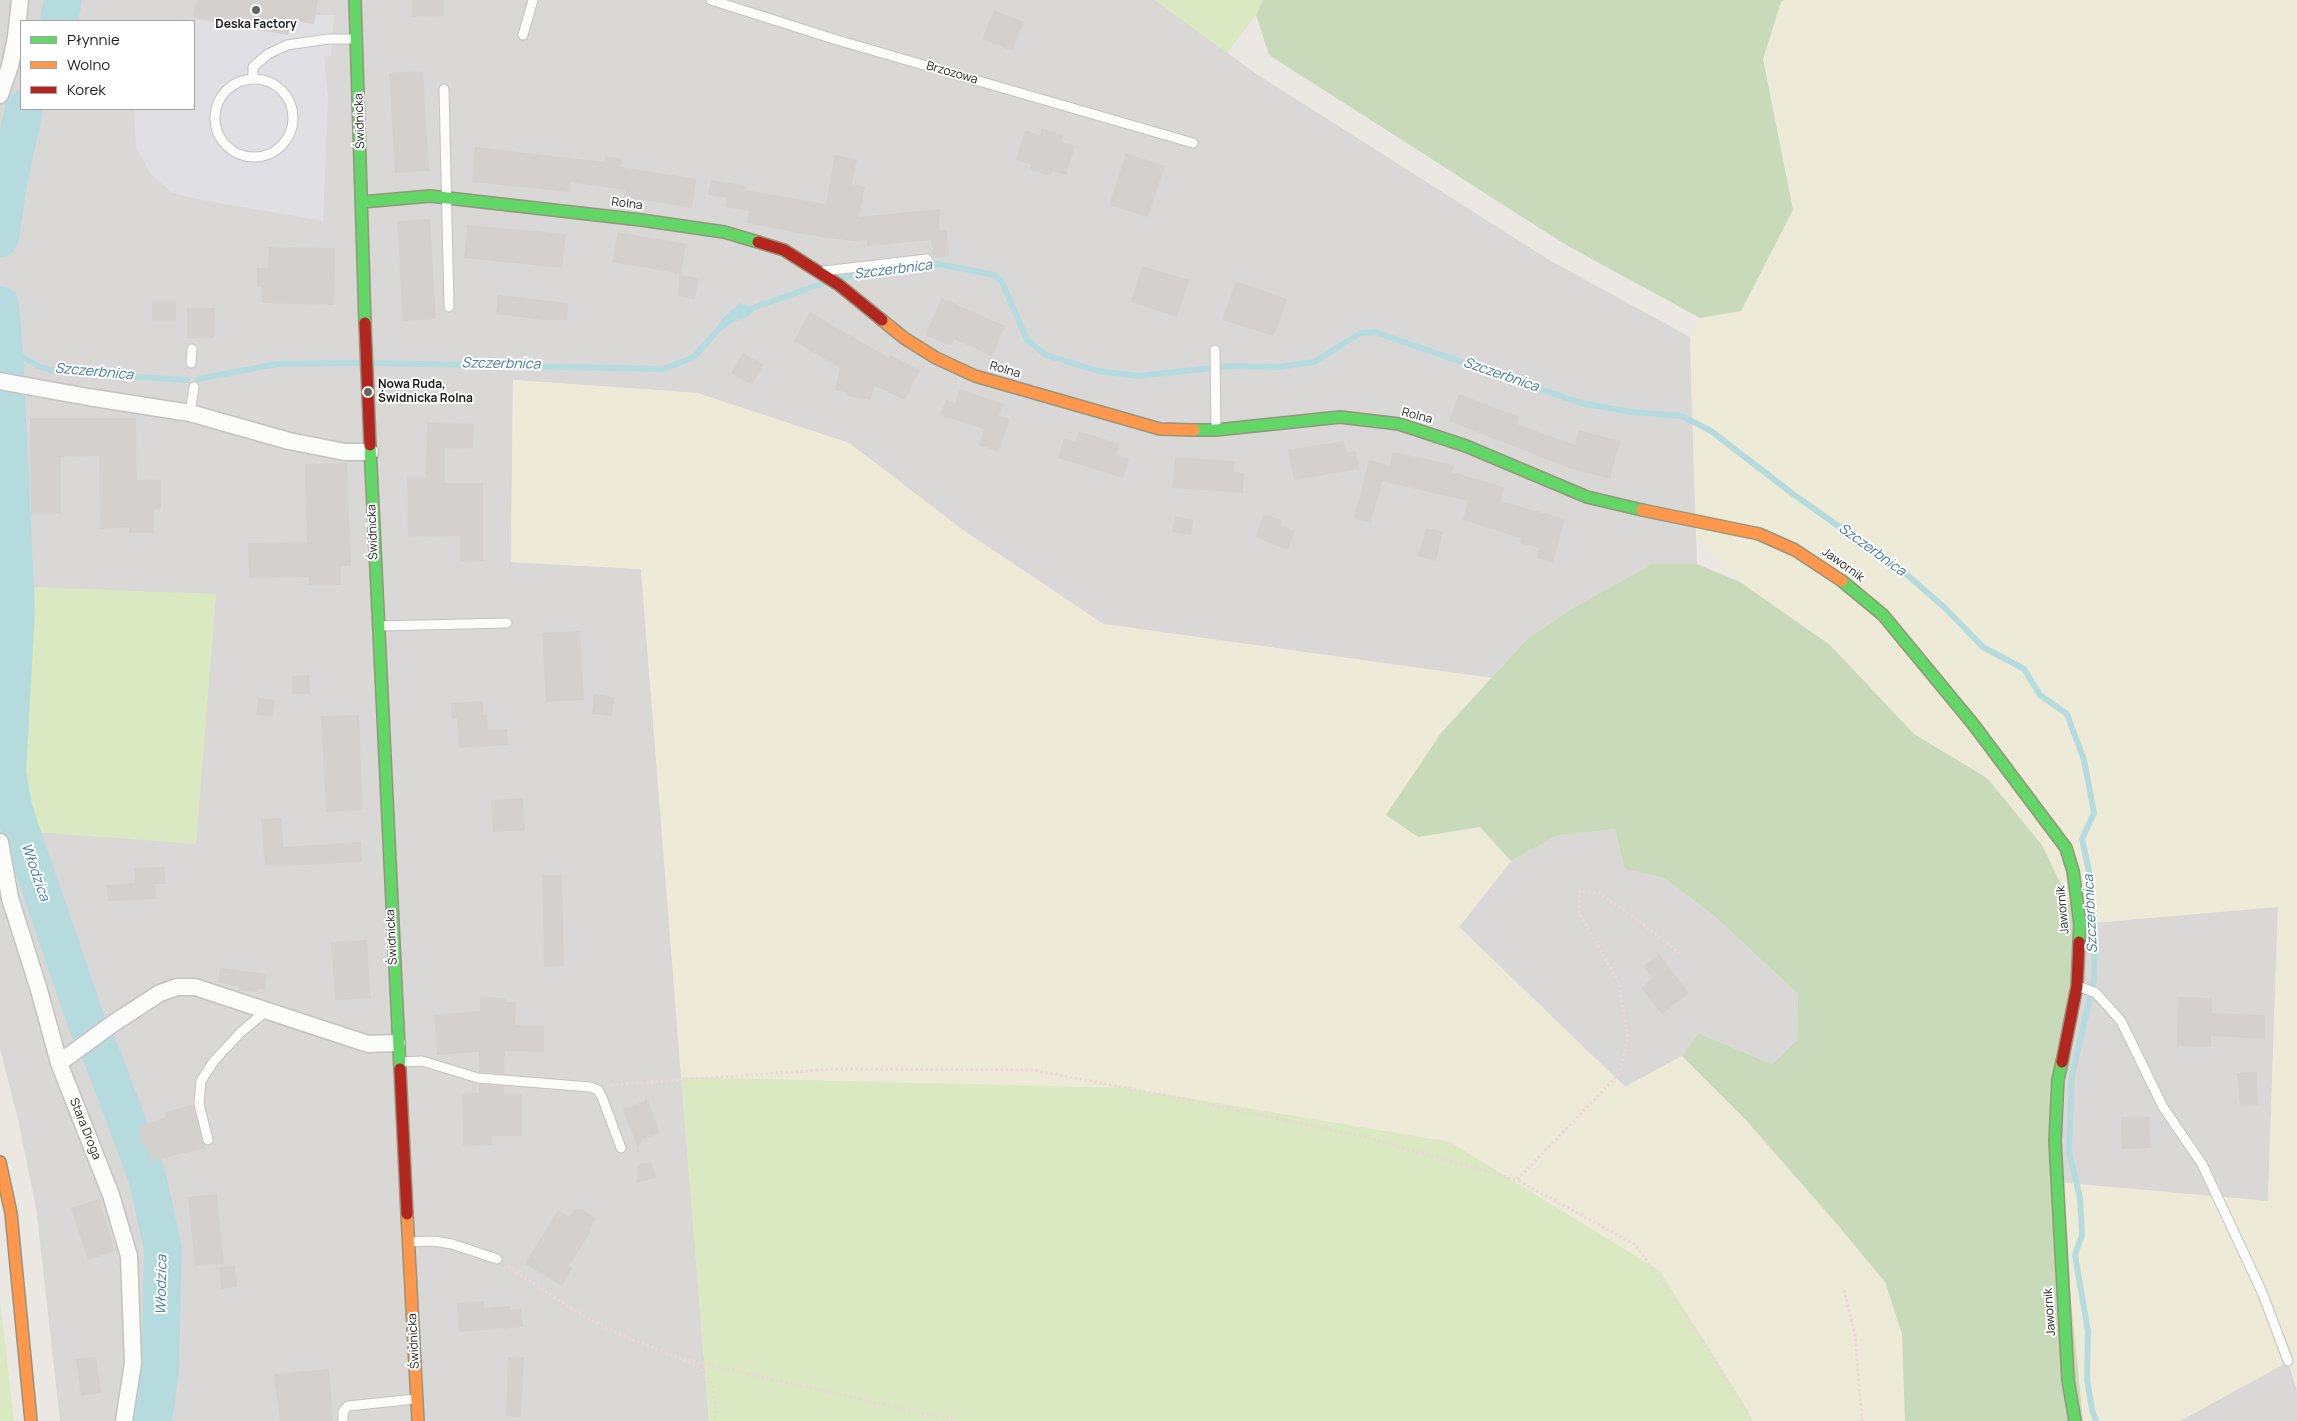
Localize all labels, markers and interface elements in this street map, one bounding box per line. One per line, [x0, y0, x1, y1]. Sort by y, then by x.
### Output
marker: Deska Factory [250, 4, 262, 16]
place label: Deska Factory [215, 18, 297, 32]
legend [20, 20, 195, 110]
text: Płynnie [67, 29, 120, 50]
text: Wolno [67, 54, 110, 75]
street label: Brzozowa [925, 59, 979, 87]
text: Korek [67, 79, 106, 100]
street label: Świdnicka [352, 93, 368, 149]
street label: Rolna [611, 195, 643, 213]
water label: Szczerbnica [853, 257, 933, 283]
water label: Szczerbnica [1461, 354, 1541, 396]
water label: Szczerbnica [462, 355, 540, 373]
street label: Rolna [988, 359, 1022, 381]
water label: Szczerbnica [54, 360, 134, 384]
place label: Nowa Ruda, Świdnicka Rolna [378, 378, 473, 406]
marker: Nowa Ruda, Świdnicka Rolna [362, 386, 374, 398]
street label: Rolna [1400, 405, 1434, 427]
street label: Świdnicka [365, 504, 381, 560]
water label: Szczerbnica [1835, 520, 1909, 580]
street label: Jawornik [1819, 545, 1867, 585]
water label: Włodzica [17, 841, 53, 903]
water label: Szczerbnica [2081, 874, 2101, 954]
street label: Jawornik [2054, 885, 2072, 935]
street label: Świdnicka [383, 909, 401, 965]
street label: Stara Droga [66, 1096, 104, 1162]
water label: Włodzica [153, 1255, 171, 1315]
street label: Jawornik [2041, 1287, 2059, 1337]
street label: Świdnicka [405, 1313, 423, 1369]

